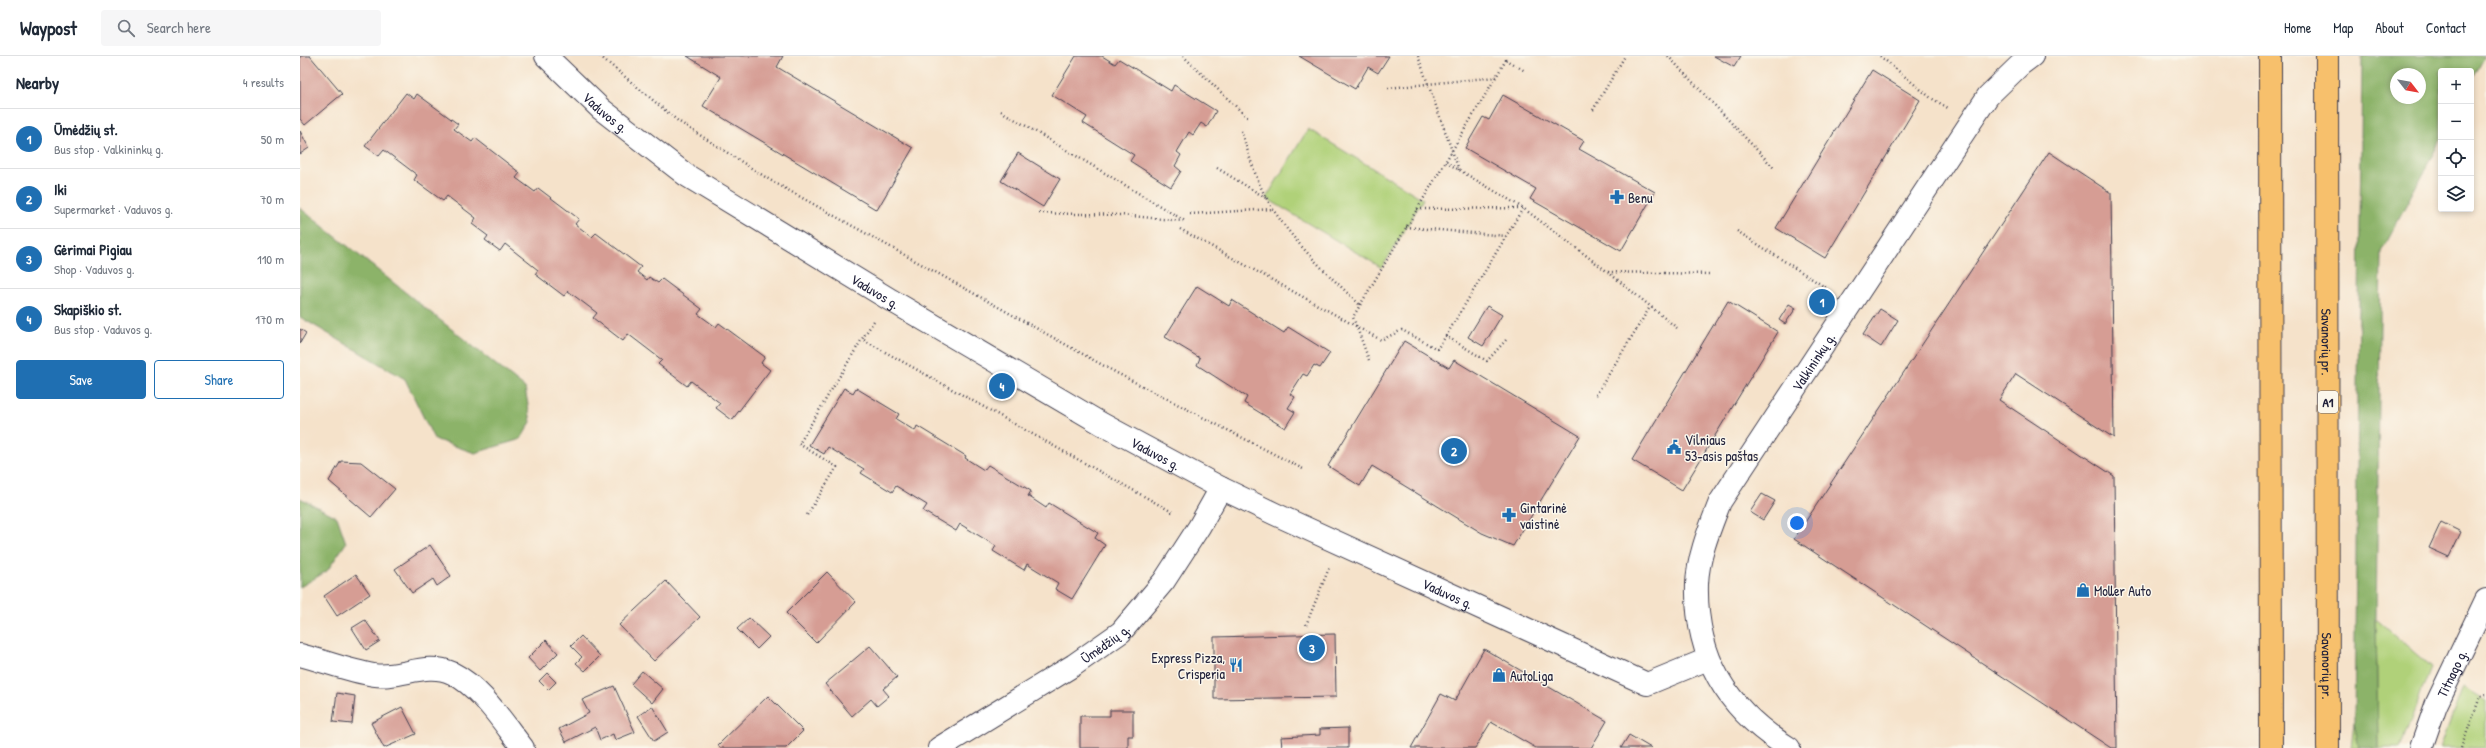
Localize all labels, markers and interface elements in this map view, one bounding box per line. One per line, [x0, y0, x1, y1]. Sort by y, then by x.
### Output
search box [101, 10, 381, 46]
text: Waypost [20, 15, 77, 41]
icon: search [115, 17, 137, 39]
text: Search here [147, 17, 211, 38]
text: Home [2284, 18, 2311, 37]
text: Map [2333, 18, 2353, 37]
text: About [2375, 18, 2404, 37]
text: Contact [2426, 18, 2466, 37]
north arrow [2390, 68, 2426, 104]
map controls [2438, 68, 2474, 212]
button: + [2438, 68, 2474, 104]
text: Nearby [16, 71, 59, 94]
text: 4 results [243, 73, 284, 91]
street label: Vaduvos g. [579, 87, 632, 136]
button: − [2438, 104, 2474, 140]
text: Ūmėdžių st. [54, 119, 118, 140]
text: 1 [27, 130, 31, 148]
text: 50 m [261, 130, 284, 148]
text: Bus stop · Valkininkų g. [54, 140, 164, 158]
button: locate [2438, 140, 2474, 176]
button: layers [2438, 176, 2474, 212]
text: Iki [54, 179, 67, 200]
place label: Benu [1628, 188, 1653, 207]
pharmacy icon: Benu [1609, 189, 1625, 205]
text: 2 [26, 190, 32, 208]
text: 70 m [260, 190, 284, 208]
text: Supermarket · Vaduvos g. [54, 200, 173, 218]
text: Gėrimai Pigiau [54, 239, 132, 260]
text: 3 [26, 250, 32, 268]
text: 110 m [257, 250, 284, 268]
text: Shop · Vaduvos g. [54, 260, 134, 278]
street label: Vaduvos g. [848, 269, 903, 313]
pin: 1 [1809, 287, 1835, 317]
text: Skapiškio st. [54, 299, 122, 320]
street label: Savanorių pr. [2317, 309, 2337, 375]
text: 4 [27, 310, 31, 328]
text: 170 m [255, 310, 284, 328]
text: Bus stop · Vaduvos g. [54, 320, 152, 338]
street label: Valkininkų g. [1787, 329, 1839, 394]
button: Save [16, 360, 146, 399]
button: Share [154, 360, 284, 399]
pin: 4 [989, 371, 1015, 401]
road number: A1 [2318, 391, 2338, 413]
place label: Vilniaus 53-asis paštas [1685, 430, 1758, 466]
street label: Vaduvos g. [1128, 432, 1184, 474]
pin: 2 [1441, 436, 1467, 466]
public building icon: Vilniaus 53-asis paštas [1666, 439, 1682, 455]
place label: Gintarinė vaistinė [1520, 498, 1567, 533]
pharmacy icon: Gintarinė vaistinė [1501, 507, 1517, 523]
your location [1787, 513, 1807, 533]
street label: Vaduvos g. [1420, 573, 1476, 613]
place label: Moller Auto [2094, 581, 2151, 600]
shop icon: Moller Auto [2075, 582, 2091, 598]
street label: Ūmėdžių g. [1077, 620, 1133, 667]
pin: 3 [1299, 633, 1325, 663]
street label: Savanorių pr. [2317, 633, 2337, 699]
street label: Titnago g. [2432, 646, 2471, 700]
place label: Express Pizza, Crisperia [1151, 648, 1226, 684]
restaurant icon: Express Pizza, Crisperia [1228, 657, 1244, 673]
place label: AutoLiga [1510, 666, 1553, 686]
shop icon: AutoLiga [1491, 667, 1507, 683]

